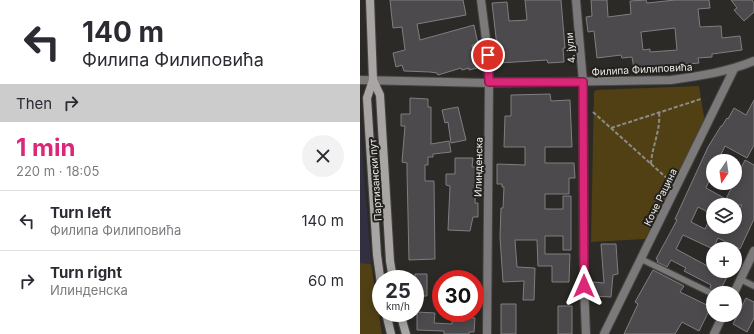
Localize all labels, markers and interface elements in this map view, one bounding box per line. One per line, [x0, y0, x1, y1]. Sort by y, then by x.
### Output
text: 140 m [82, 15, 164, 49]
icon: left [16, 16, 68, 68]
street label: 4. јули [563, 32, 577, 64]
pin [471, 38, 505, 72]
icon: arrive [477, 44, 499, 66]
text: Филипа Филиповића [82, 49, 264, 70]
street label: Филипа Филиповића [591, 60, 693, 78]
icon: right [60, 92, 82, 114]
text: Then [16, 94, 52, 113]
text: 1 min [16, 133, 75, 162]
button: close [302, 135, 344, 177]
street label: Илинденска [471, 137, 485, 197]
street label: Партизански пут [366, 138, 384, 222]
north arrow [706, 154, 742, 190]
map controls [706, 154, 742, 322]
text: 220 m · 18:05 [16, 163, 99, 179]
street label: Коче Рацина [641, 166, 679, 228]
button: layers [706, 198, 742, 234]
text: Turn left [50, 203, 111, 222]
icon: left [16, 210, 38, 232]
text: 140 m [301, 211, 344, 230]
text: Филипа Филиповића [50, 222, 181, 238]
button: + [706, 242, 742, 278]
text: Turn right [50, 263, 122, 282]
position arrow [563, 265, 605, 307]
icon: right [16, 270, 38, 292]
speed limit sign: 30 [432, 270, 484, 322]
text: 60 m [308, 271, 344, 290]
text: 25 [385, 279, 411, 303]
text: Илинденска [50, 282, 128, 298]
button: − [706, 286, 742, 322]
text: km/h [386, 300, 410, 312]

